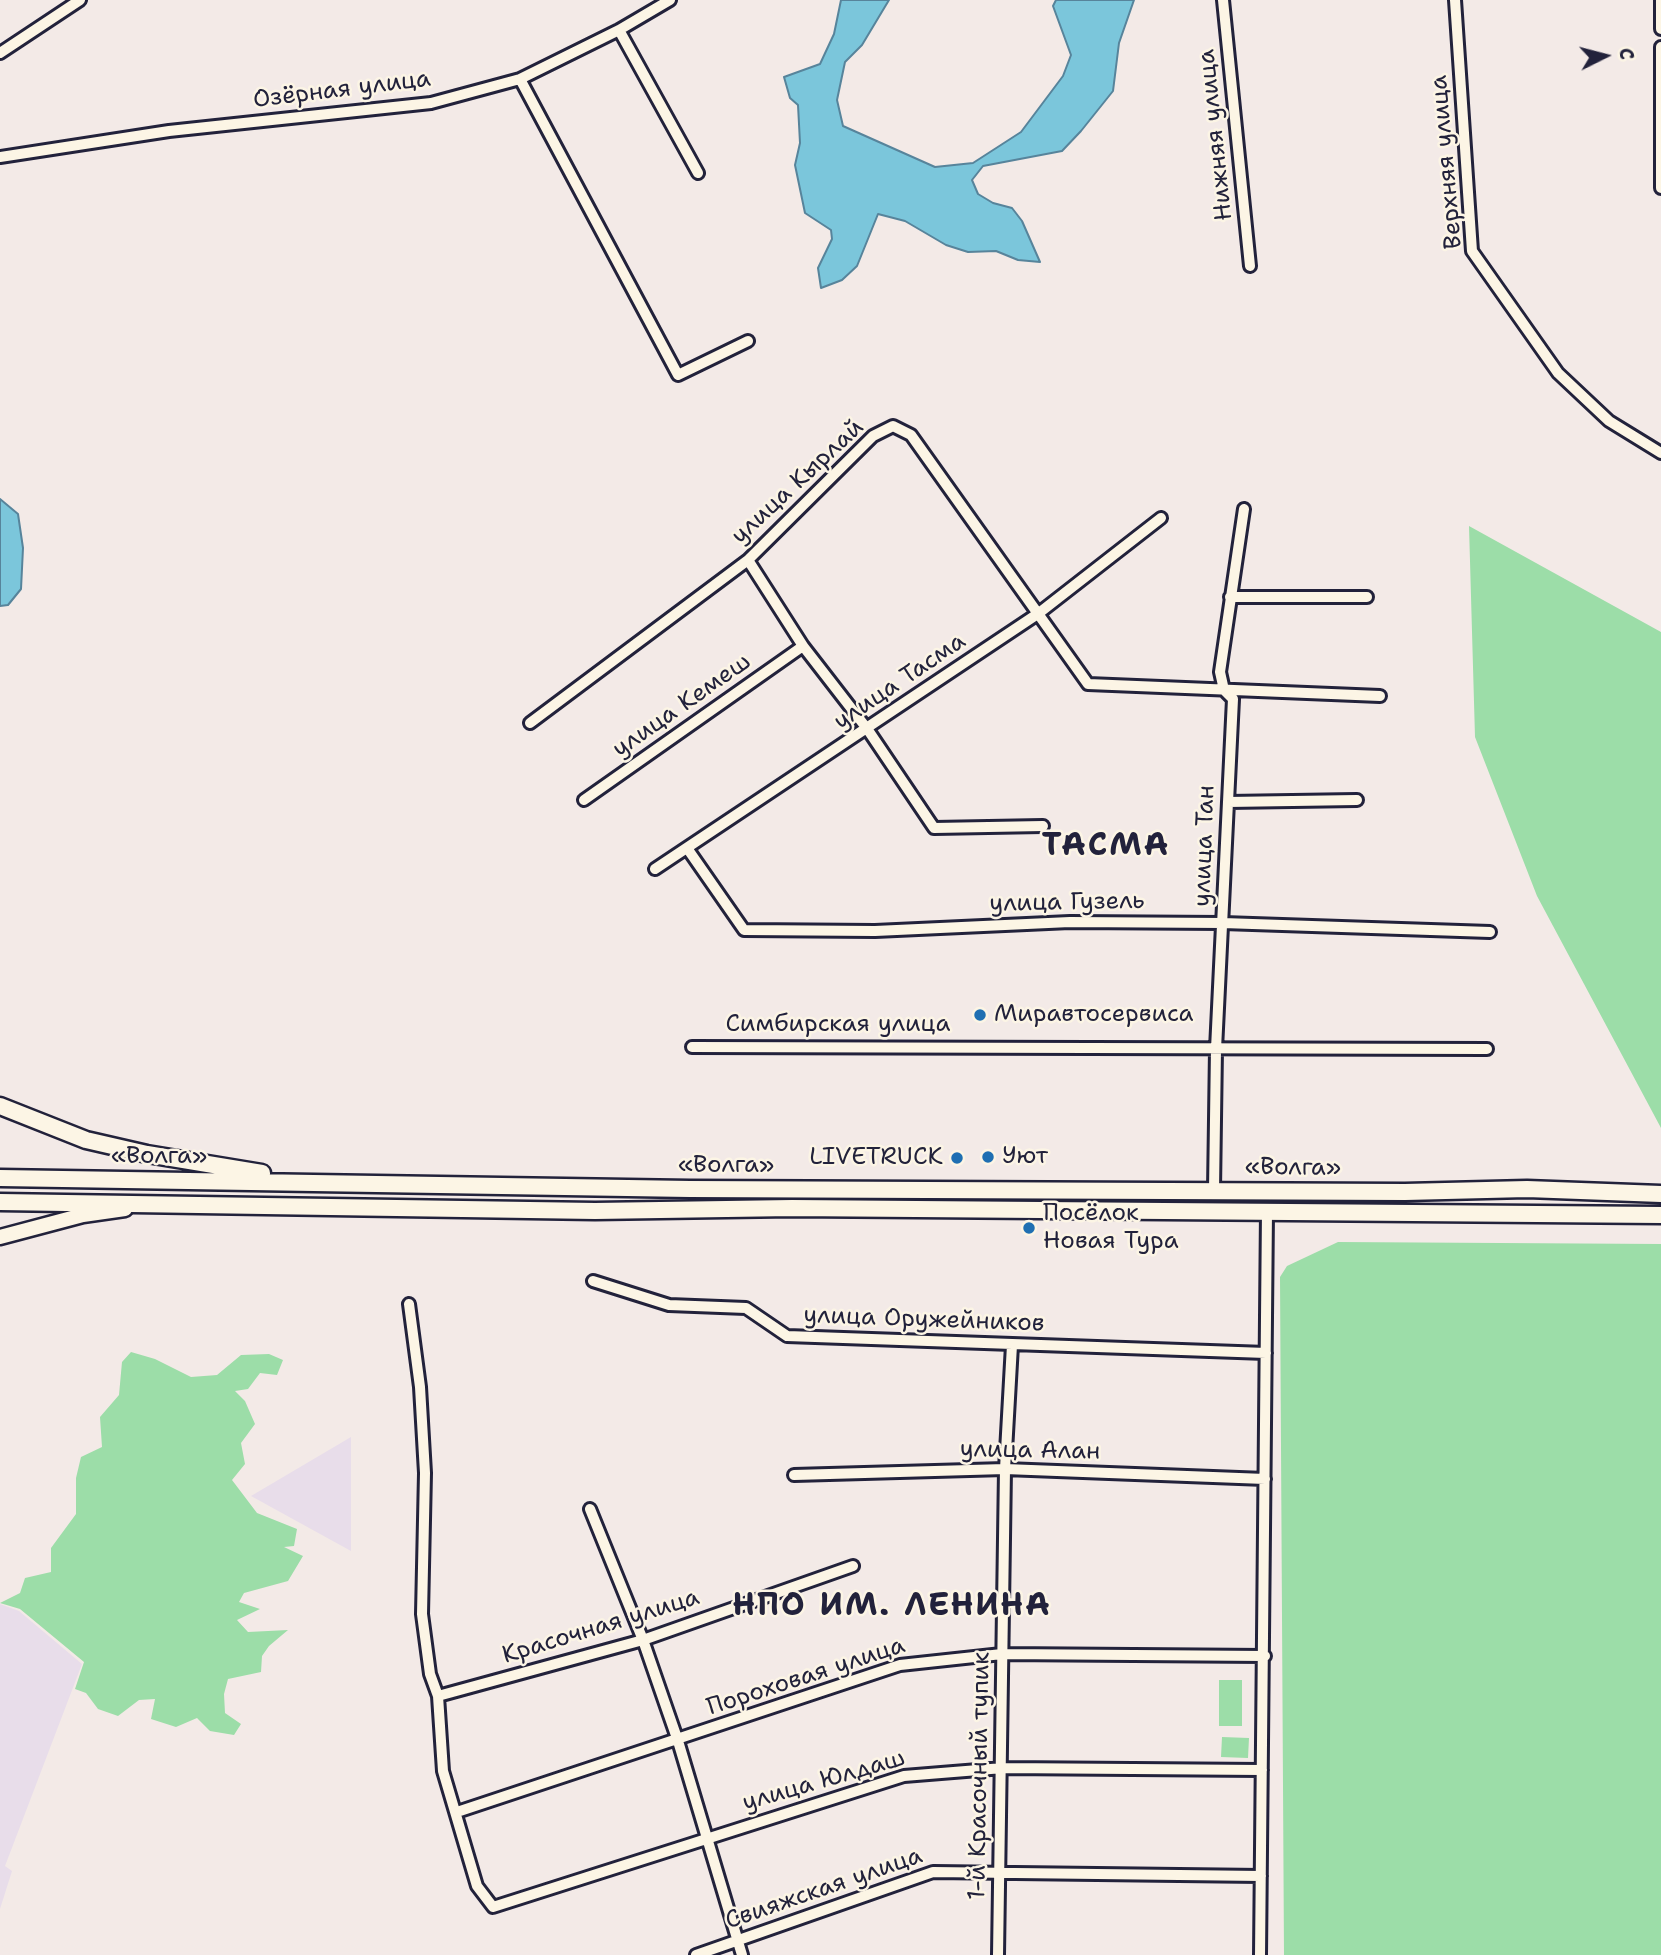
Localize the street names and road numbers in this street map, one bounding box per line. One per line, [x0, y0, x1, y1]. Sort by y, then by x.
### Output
street label: Нижняя улица [1193, 48, 1239, 222]
street label: Озёрная улица [252, 65, 432, 115]
street label: Верхняя улица [1425, 74, 1469, 250]
street label: улица Кырлай [726, 413, 870, 551]
street label: улица Тасма [829, 627, 971, 737]
street label: улица Кемеш [607, 648, 757, 764]
street label: улица Тан [1188, 785, 1222, 907]
street label: улица Гузель [989, 887, 1145, 919]
street label: Симбирская улица [726, 1011, 950, 1039]
street label: «Волга» [111, 1143, 207, 1171]
street label: «Волга» [678, 1152, 774, 1180]
street label: «Волга» [1245, 1153, 1341, 1183]
street label: улица Оружейников [803, 1301, 1045, 1339]
street label: улица Алан [960, 1435, 1100, 1467]
street label: Красочная улица [499, 1583, 703, 1671]
street label: Пороховая улица [703, 1631, 909, 1723]
street label: 1-й Красочный тупик [963, 1652, 997, 1900]
street label: улица Юлдаш [739, 1744, 909, 1818]
street label: Свияжская улица [722, 1842, 926, 1936]

